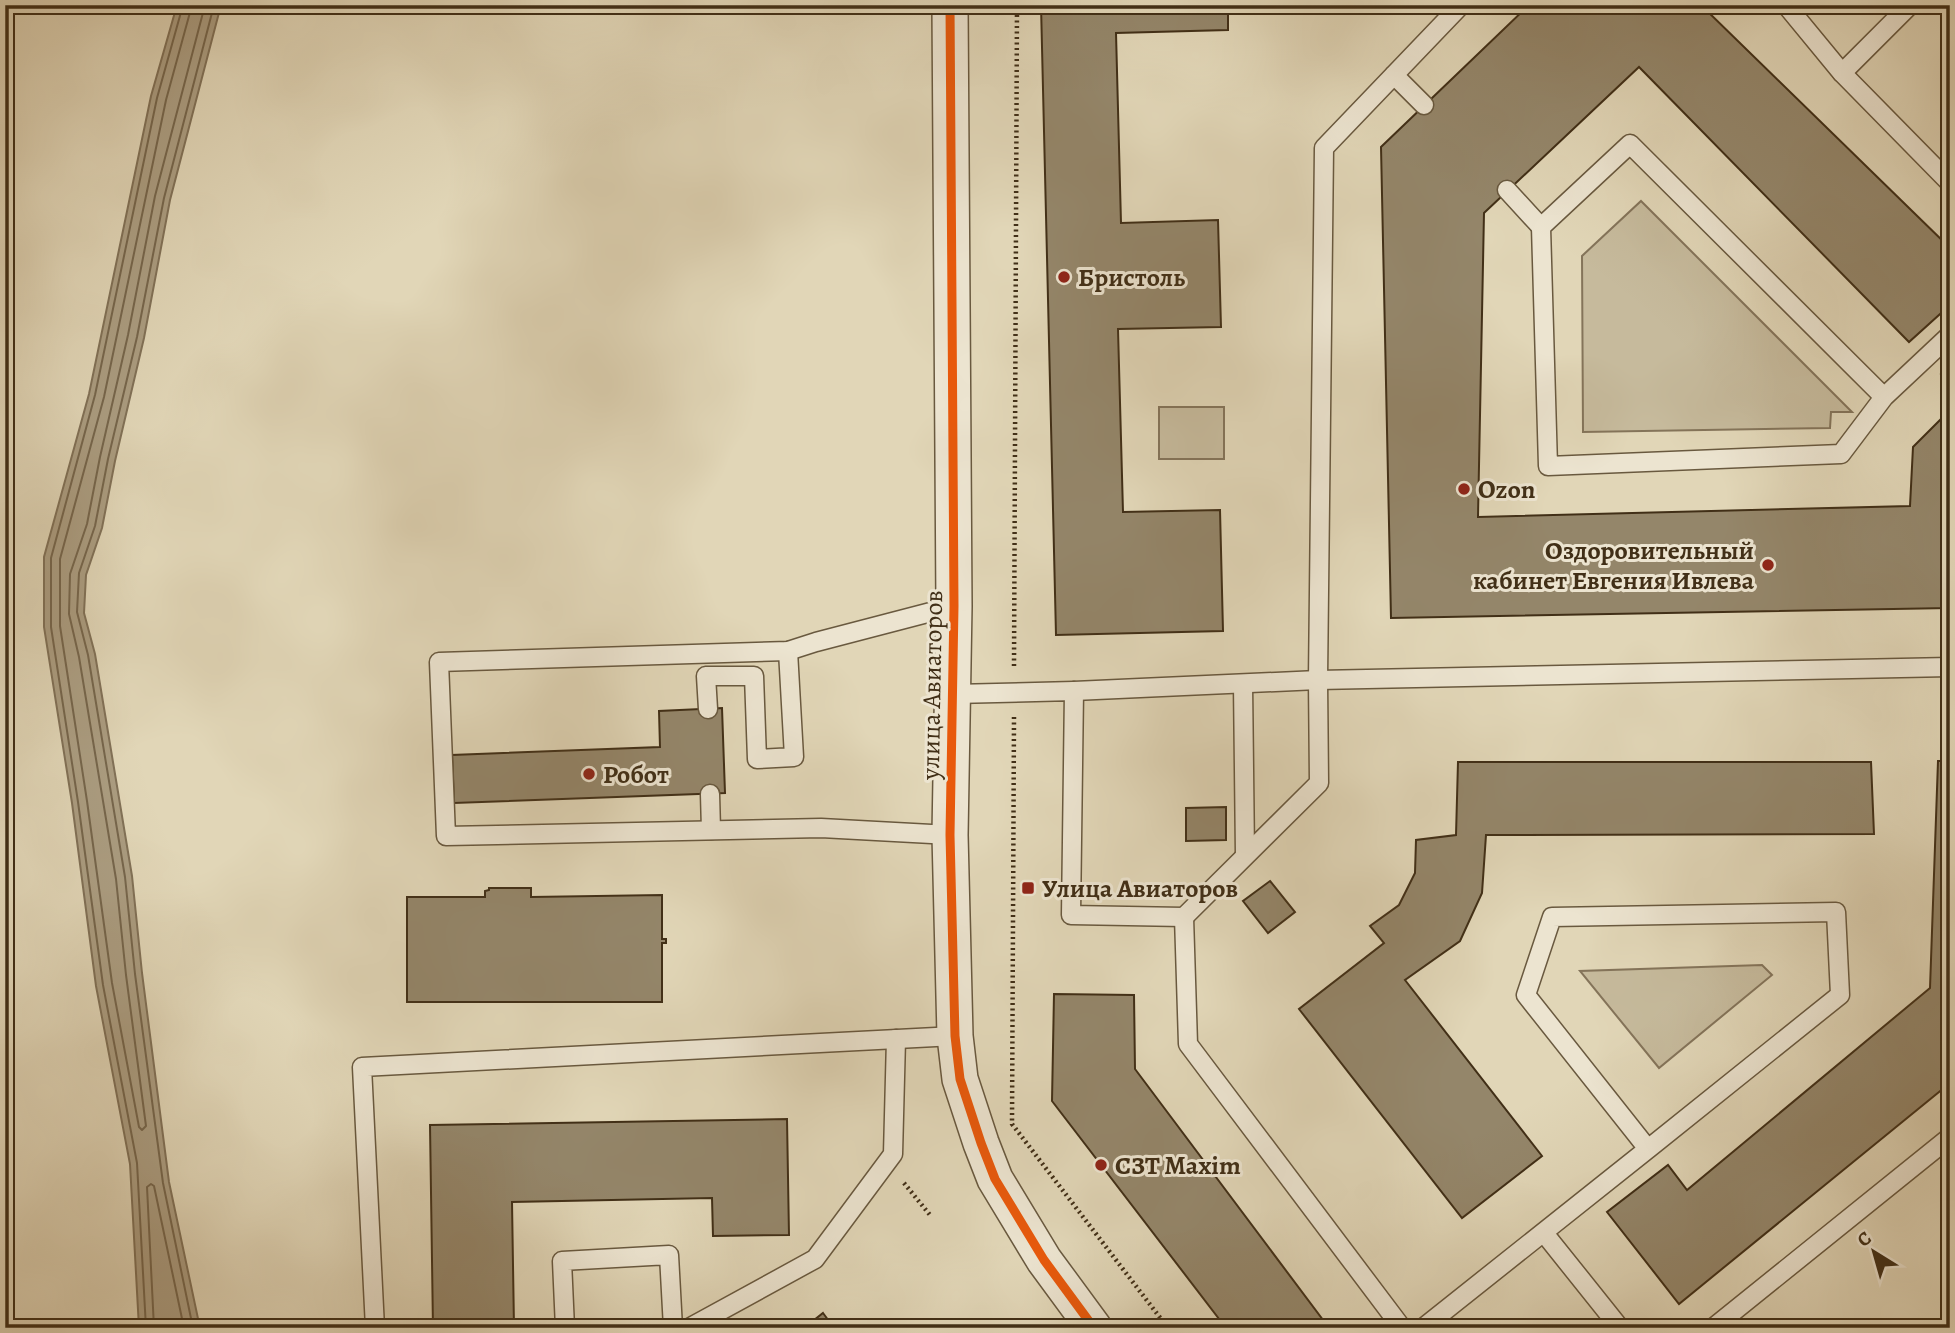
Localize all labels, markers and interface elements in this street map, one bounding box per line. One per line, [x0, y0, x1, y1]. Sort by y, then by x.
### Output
place label: Бристоль [1078, 260, 1185, 295]
marker: Бристоль [1056, 269, 1072, 285]
place label: Ozon [1478, 472, 1536, 507]
marker: Ozon [1456, 481, 1472, 497]
place label: Оздоровительный кабинет Евгения Ивлева [1473, 533, 1755, 598]
marker: Оздоровительный кабинет Евгения Ивлева [1760, 557, 1776, 573]
street label: улица Авиаторов [913, 590, 951, 781]
place label: Робот [603, 757, 669, 792]
marker: Робот [581, 766, 597, 782]
place label: Улица Авиаторов [1042, 871, 1238, 906]
marker: Улица Авиаторов [1020, 880, 1036, 896]
place label: СЗТ Maxim [1115, 1148, 1241, 1183]
marker: СЗТ Maxim [1093, 1157, 1109, 1173]
north arrow [1840, 1218, 1910, 1288]
text: С [1852, 1225, 1877, 1253]

